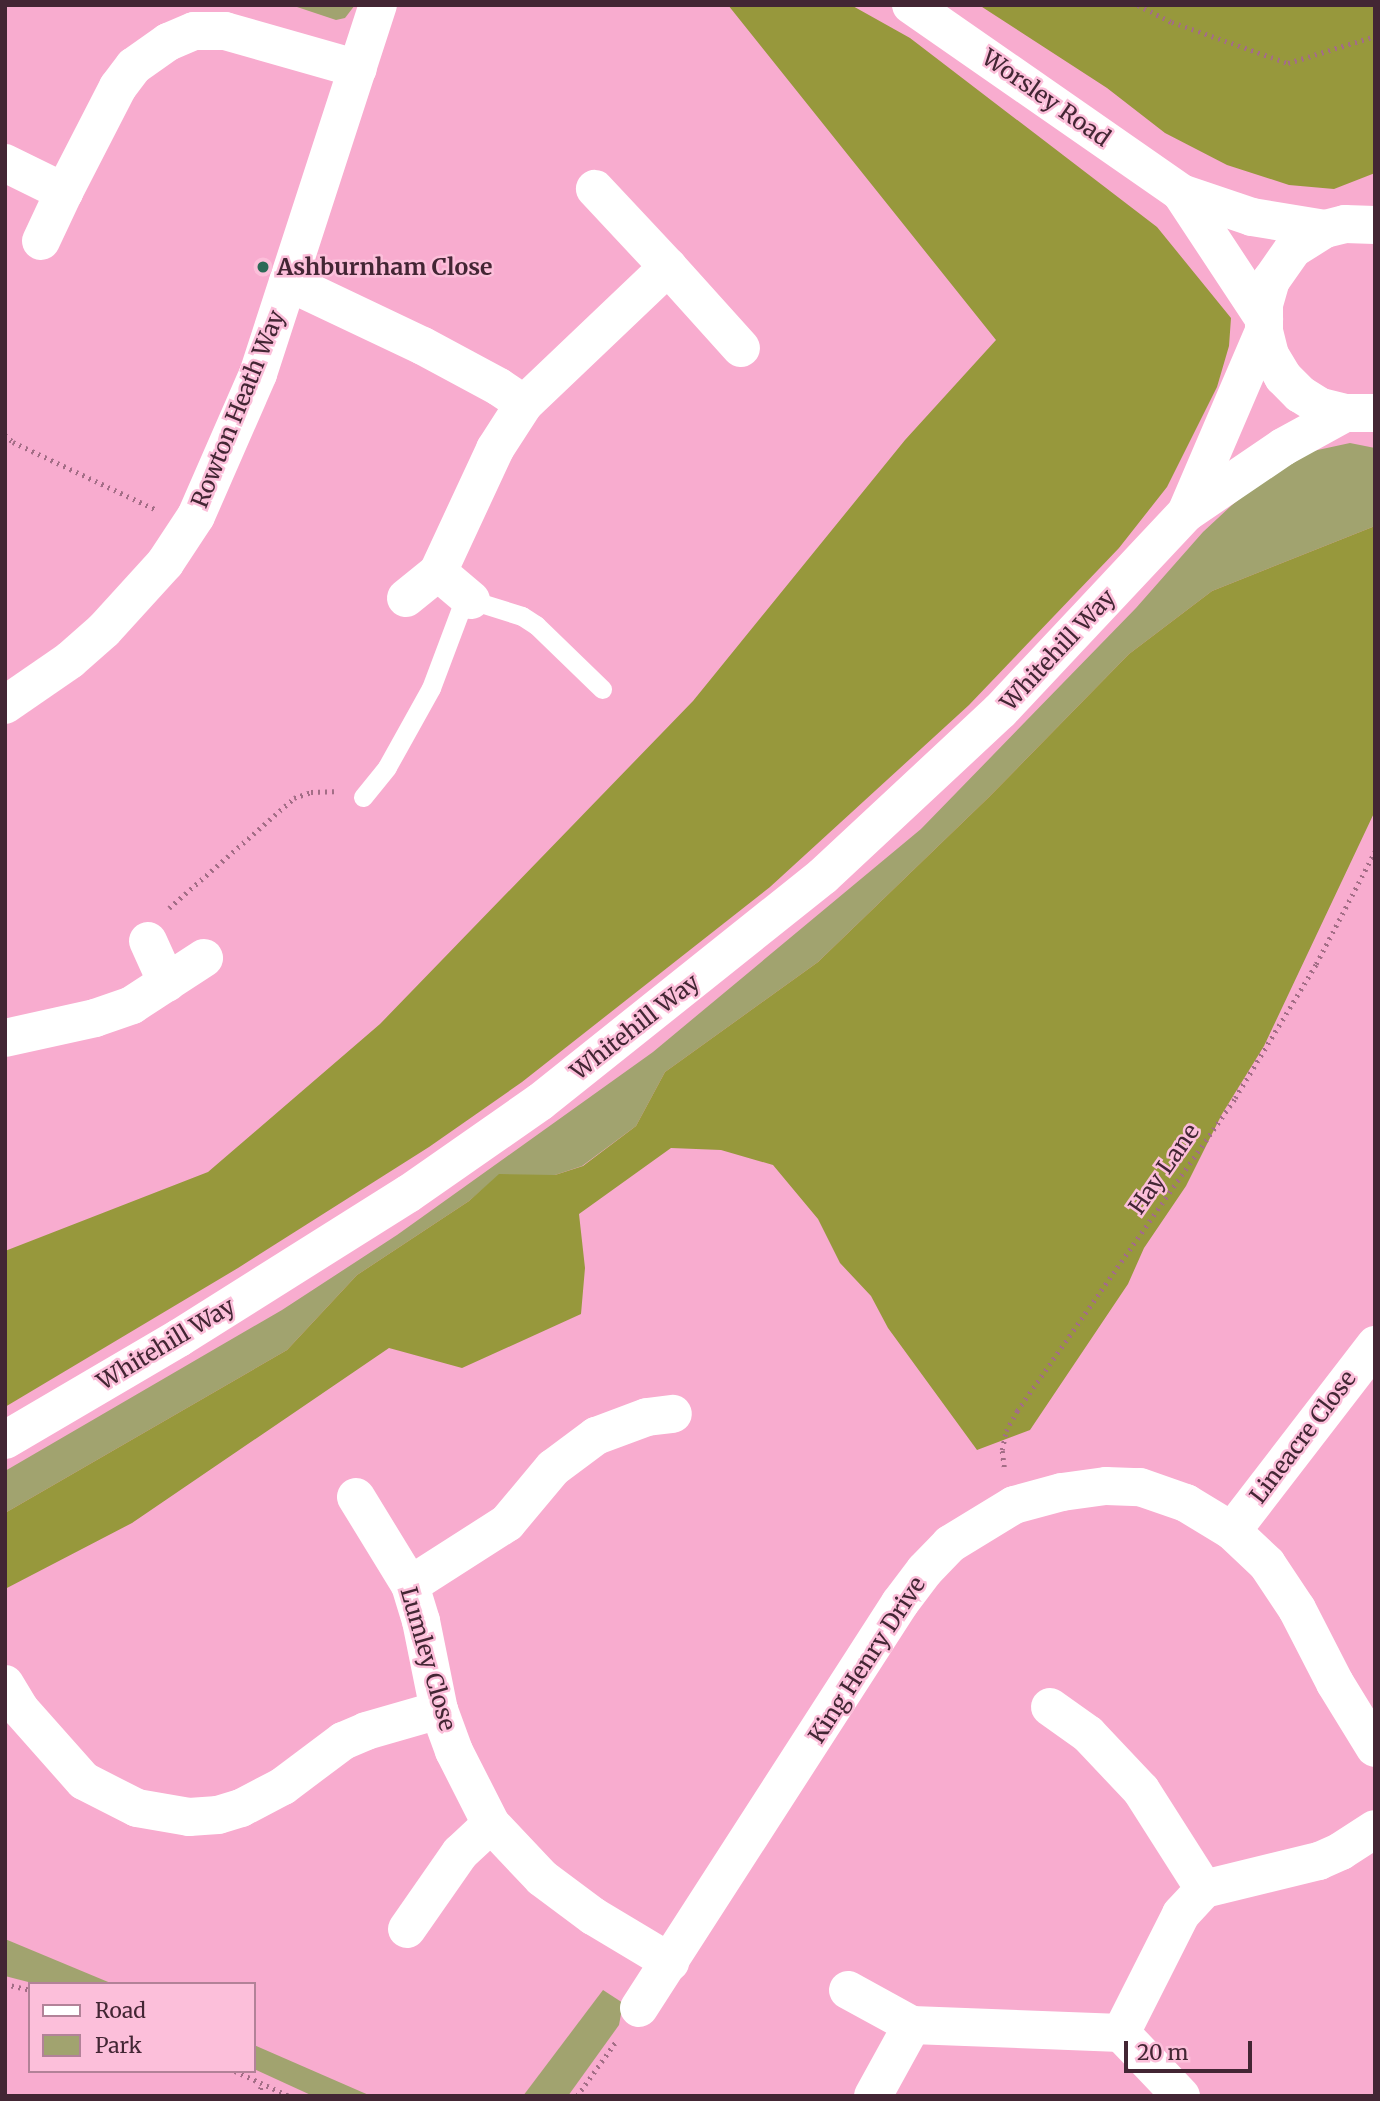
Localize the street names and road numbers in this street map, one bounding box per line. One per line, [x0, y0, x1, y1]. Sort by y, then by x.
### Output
street label: Worsley Road [977, 44, 1115, 152]
street label: Rowton Heath Way [186, 306, 290, 512]
street label: Whitehill Way [995, 584, 1121, 716]
street label: Whitehill Way [565, 968, 705, 1086]
street label: Hay Lane [1123, 1119, 1205, 1219]
street label: Whitehill Way [92, 1292, 240, 1396]
street label: Lineacre Close [1244, 1365, 1362, 1509]
street label: King Henry Drive [803, 1572, 931, 1748]
street label: Lumley Close [394, 1584, 462, 1734]

